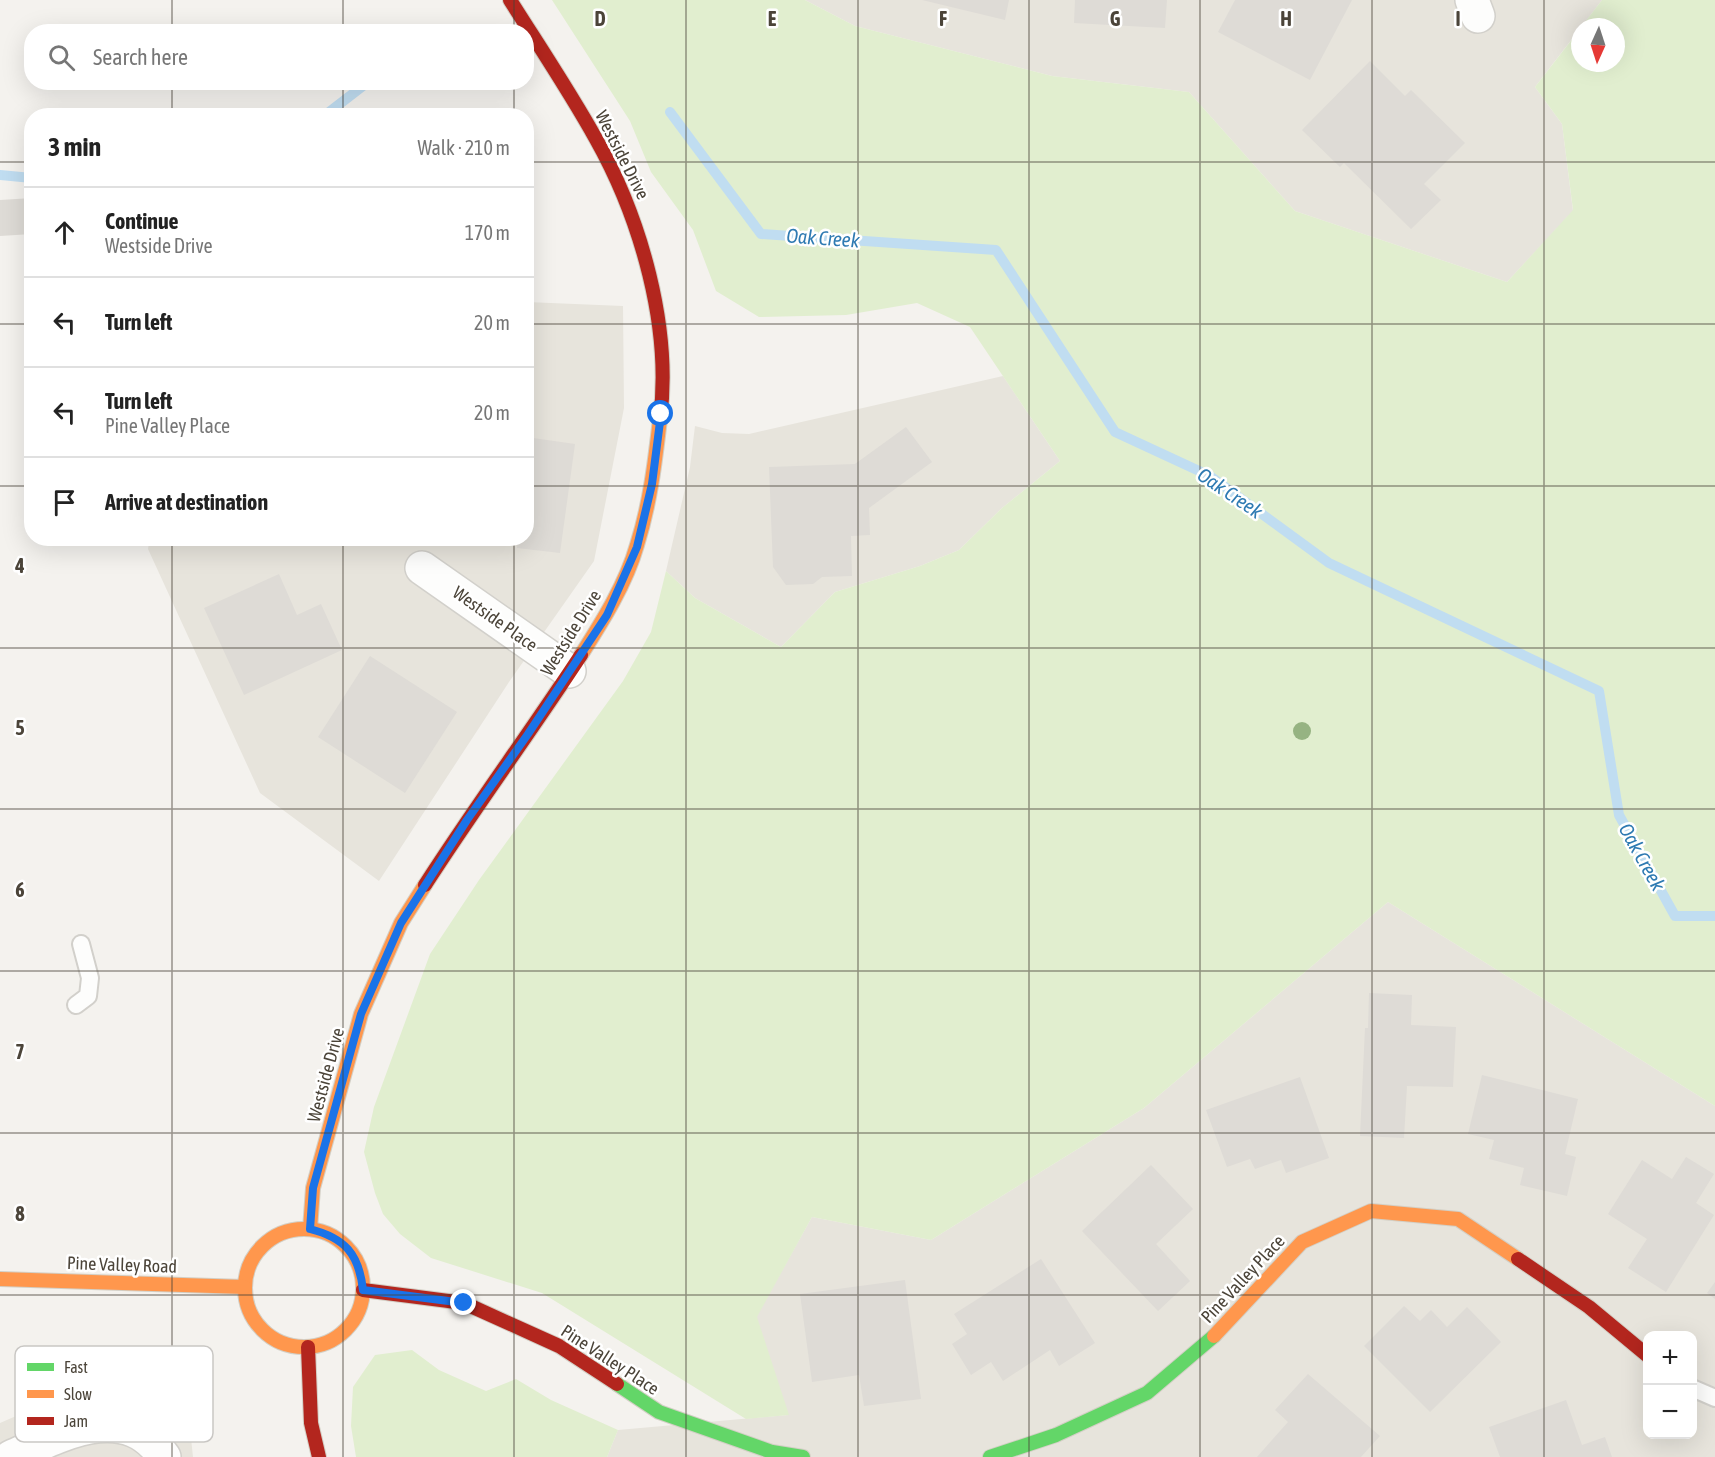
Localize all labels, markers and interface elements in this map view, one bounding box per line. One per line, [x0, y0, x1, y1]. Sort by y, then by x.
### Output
text: D [594, 7, 606, 30]
text: E [768, 7, 777, 30]
text: F [939, 7, 947, 30]
text: G [1110, 7, 1121, 30]
text: H [1280, 7, 1292, 30]
text: I [1455, 7, 1461, 30]
north arrow [1571, 18, 1625, 72]
search box [24, 24, 534, 90]
icon: search [45, 41, 78, 74]
text: Search here [93, 44, 188, 70]
street label: Westside Drive [591, 107, 654, 203]
text: 3 min [48, 132, 101, 162]
text: Walk · 210 m [418, 136, 510, 159]
text: Continue [105, 208, 179, 234]
icon: ahead [48, 216, 81, 249]
text: 170 m [465, 221, 510, 244]
water label: Oak Creek [786, 223, 861, 252]
text: Westside Drive [105, 234, 213, 257]
icon: left [48, 306, 81, 339]
text: Turn left [105, 309, 172, 335]
text: 20 m [474, 311, 510, 334]
text: Turn left [105, 388, 172, 414]
icon: left [48, 396, 81, 429]
route start [647, 400, 673, 426]
text: 20 m [474, 401, 510, 424]
text: Pine Valley Place [105, 414, 230, 437]
water label: Oak Creek [1193, 463, 1267, 523]
icon: arrive [48, 486, 81, 519]
text: Arrive at destination [105, 489, 268, 515]
text: 4 [14, 554, 25, 577]
street label: Westside Place [449, 582, 542, 655]
street label: Westside Drive [536, 586, 605, 679]
text: 5 [15, 716, 25, 739]
water label: Oak Creek [1615, 819, 1670, 895]
text: 6 [15, 878, 25, 901]
street label: Westside Drive [303, 1025, 348, 1124]
text: 7 [15, 1040, 25, 1063]
text: 8 [15, 1202, 25, 1225]
street label: Pine Valley Place [1197, 1230, 1289, 1327]
street label: Pine Valley Road [67, 1252, 177, 1277]
route end [450, 1289, 476, 1315]
street label: Pine Valley Place [557, 1320, 663, 1399]
map controls [1643, 1331, 1697, 1439]
button: + [1643, 1331, 1697, 1385]
legend [15, 1346, 213, 1442]
text: Fast [64, 1358, 88, 1376]
text: Slow [64, 1385, 92, 1403]
button: − [1643, 1385, 1697, 1439]
text: Jam [64, 1412, 88, 1430]

